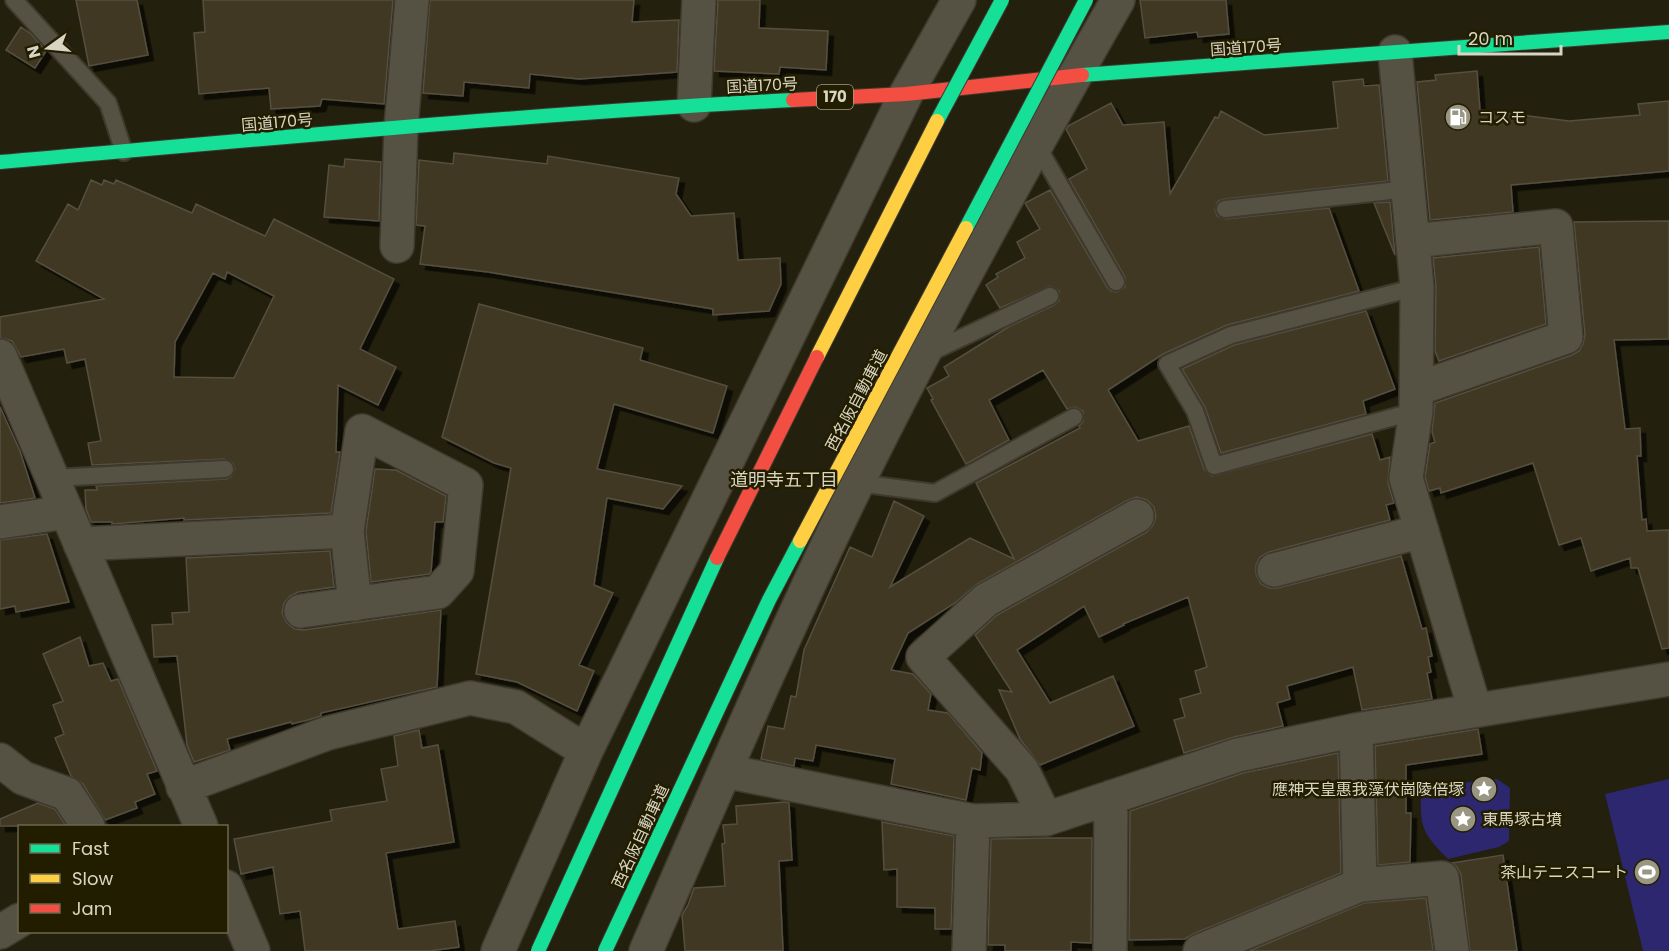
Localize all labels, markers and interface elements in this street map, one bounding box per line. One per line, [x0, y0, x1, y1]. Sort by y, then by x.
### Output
north arrow [18, 18, 78, 78]
scale bar [1459, 18, 1561, 56]
text: 20 m [1468, 26, 1513, 51]
street label: 国道170号 [1209, 34, 1283, 61]
text: N [21, 43, 47, 61]
street label: 国道170号 [726, 72, 799, 99]
road number: 170 [817, 85, 853, 109]
fuel station icon: コスモ [1443, 102, 1473, 132]
place label: コスモ [1478, 106, 1526, 129]
street label: 国道170号 [240, 108, 314, 137]
street label: 西名阪自動車道 [820, 345, 893, 455]
district label: 道明寺五丁目 [730, 467, 838, 492]
place icon: 應神天皇惠我藻伏崗陵倍塚 [1469, 774, 1499, 804]
place label: 應神天皇惠我藻伏崗陵倍塚 [1272, 778, 1464, 801]
street label: 西名阪自動車道 [606, 781, 675, 892]
place icon: 東馬塚古墳 [1448, 804, 1478, 834]
place label: 東馬塚古墳 [1482, 808, 1562, 831]
legend [18, 825, 228, 933]
text: Fast [72, 836, 109, 861]
sports icon: 茶山テニスコート [1632, 857, 1662, 887]
place label: 茶山テニスコート [1500, 861, 1628, 884]
text: Slow [72, 866, 114, 891]
text: Jam [72, 896, 112, 921]

